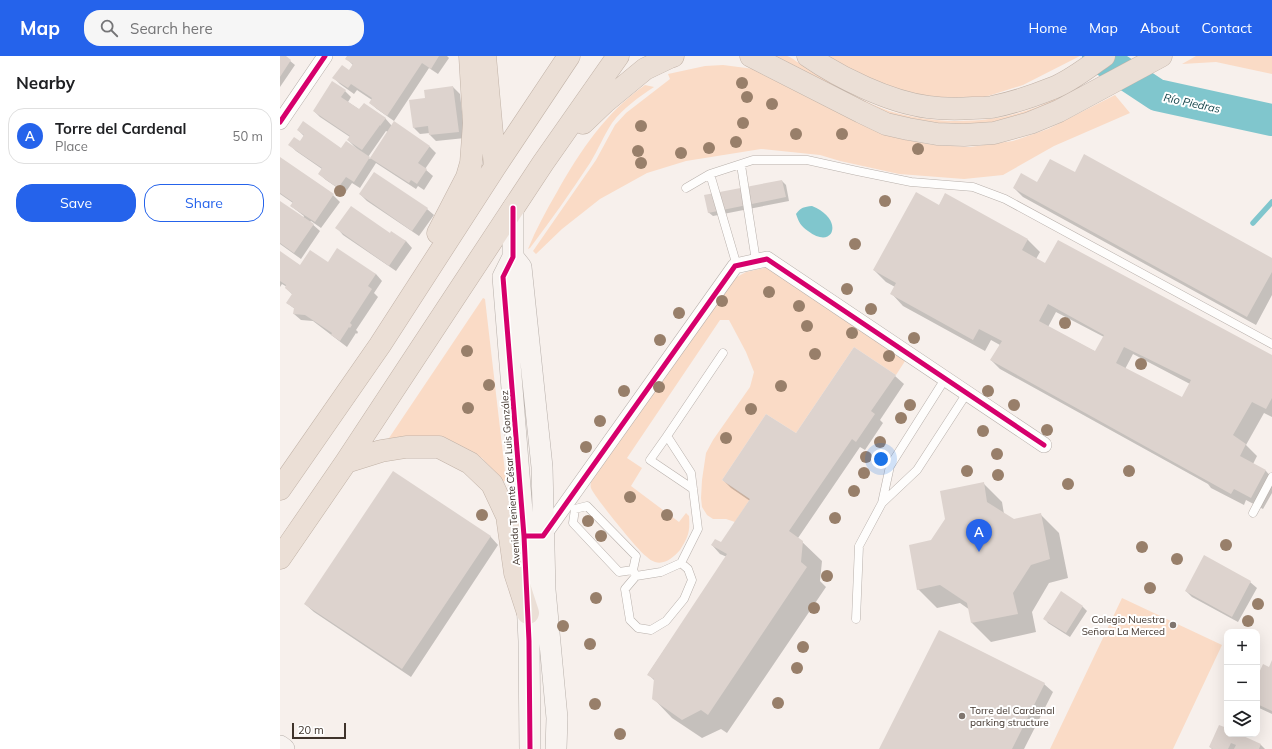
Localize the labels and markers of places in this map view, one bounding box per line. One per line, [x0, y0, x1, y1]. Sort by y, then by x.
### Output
pin: A [966, 519, 992, 552]
place label: Colegio Nuestra Señora La Merced [1082, 613, 1165, 638]
marker: Colegio Nuestra Señora La Merced [1168, 620, 1178, 630]
place label: Torre del Cardenal parking structure [970, 704, 1055, 729]
marker: Torre del Cardenal parking structure [957, 711, 967, 721]

